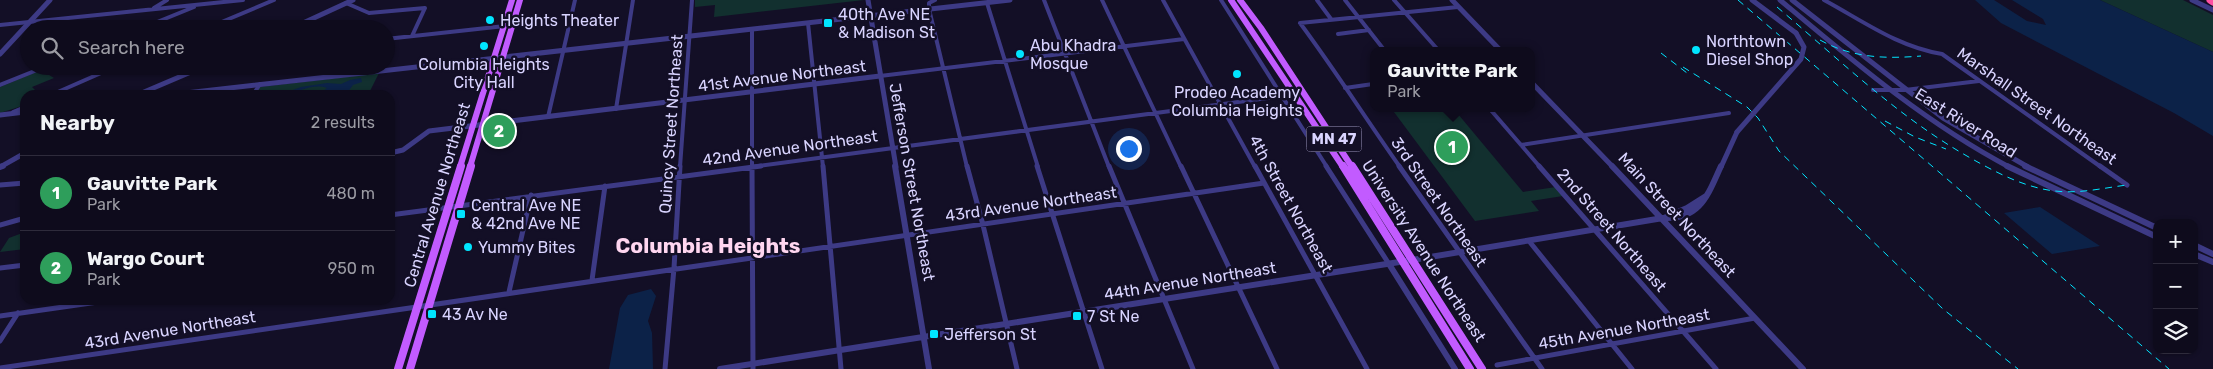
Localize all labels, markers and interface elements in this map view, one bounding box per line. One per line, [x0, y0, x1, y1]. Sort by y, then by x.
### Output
place label: 40th Ave NE & Madison St [838, 5, 935, 42]
place label: Heights Theater [500, 11, 619, 30]
marker: Heights Theater [484, 14, 496, 26]
marker: 40th Ave NE & Madison St [822, 17, 834, 29]
search box [20, 20, 395, 75]
place label: Northtown Diesel Shop [1706, 32, 1793, 69]
icon: search [38, 34, 66, 62]
street label: Quincy Street Northeast [655, 34, 687, 214]
text: Search here [78, 36, 185, 59]
place label: Abu Khadra Mosque [1030, 36, 1116, 73]
marker: Columbia Heights City Hall [478, 40, 490, 52]
street label: Marshall Street Northeast [1953, 43, 2121, 169]
marker: Northtown Diesel Shop [1690, 44, 1702, 56]
popup [1370, 47, 1535, 112]
marker: Abu Khadra Mosque [1014, 48, 1026, 60]
place label: Columbia Heights City Hall [418, 55, 550, 92]
street label: 41st Avenue Northeast [697, 56, 867, 96]
text: Gauvitte Park [1387, 59, 1518, 82]
marker: Prodeo Academy Columbia Heights [1231, 68, 1243, 80]
street label: Jefferson Street Northeast [885, 82, 939, 282]
text: Park [1387, 82, 1421, 101]
place label: Prodeo Academy Columbia Heights [1171, 83, 1303, 120]
street label: East River Road [1912, 84, 2020, 162]
street label: Central Avenue Northeast [400, 100, 474, 290]
text: Nearby [40, 110, 115, 135]
pin: 2 [483, 112, 515, 150]
text: 2 results [311, 113, 375, 132]
street label: 42nd Avenue Northeast [701, 126, 879, 170]
road number: MN 47 [1306, 126, 1362, 152]
pin: 1 [1436, 128, 1468, 166]
street label: 4th Street Northeast [1245, 132, 1337, 276]
street label: 3rd Street Northeast [1387, 134, 1491, 270]
your location [1116, 136, 1142, 162]
street label: Main Street Northeast [1614, 149, 1740, 281]
street label: University Avenue Northeast [1358, 156, 1490, 346]
street label: 2nd Street Northeast [1553, 164, 1671, 296]
text: Gauvitte Park [87, 172, 217, 195]
street label: 43rd Avenue Northeast [944, 183, 1118, 225]
text: 1 [52, 184, 60, 203]
text: 480 m [327, 184, 375, 203]
text: Park [87, 195, 120, 214]
place label: Central Ave NE & 42nd Ave NE [471, 196, 581, 233]
marker: Central Ave NE & 42nd Ave NE [455, 208, 467, 220]
map controls [2153, 219, 2198, 354]
button: + [2153, 219, 2198, 264]
district label: Columbia Heights [616, 233, 800, 258]
place label: Yummy Bites [478, 238, 575, 257]
marker: Yummy Bites [462, 241, 474, 253]
text: Wargo Court [87, 247, 204, 270]
street label: 44th Avenue Northeast [1103, 258, 1277, 304]
text: 2 [51, 259, 61, 278]
text: 950 m [328, 259, 375, 278]
button: − [2153, 264, 2198, 309]
text: Park [87, 270, 120, 289]
place label: 43 Av Ne [442, 305, 508, 324]
street label: 45th Avenue Northeast [1537, 305, 1711, 353]
street label: 43rd Avenue Northeast [83, 307, 257, 353]
place label: 7 St Ne [1087, 307, 1139, 326]
marker: 43 Av Ne [426, 308, 438, 320]
button: layers [2153, 309, 2198, 354]
marker: 7 St Ne [1071, 310, 1083, 322]
place label: Jefferson St [944, 325, 1036, 344]
marker: Jefferson St [928, 328, 940, 340]

